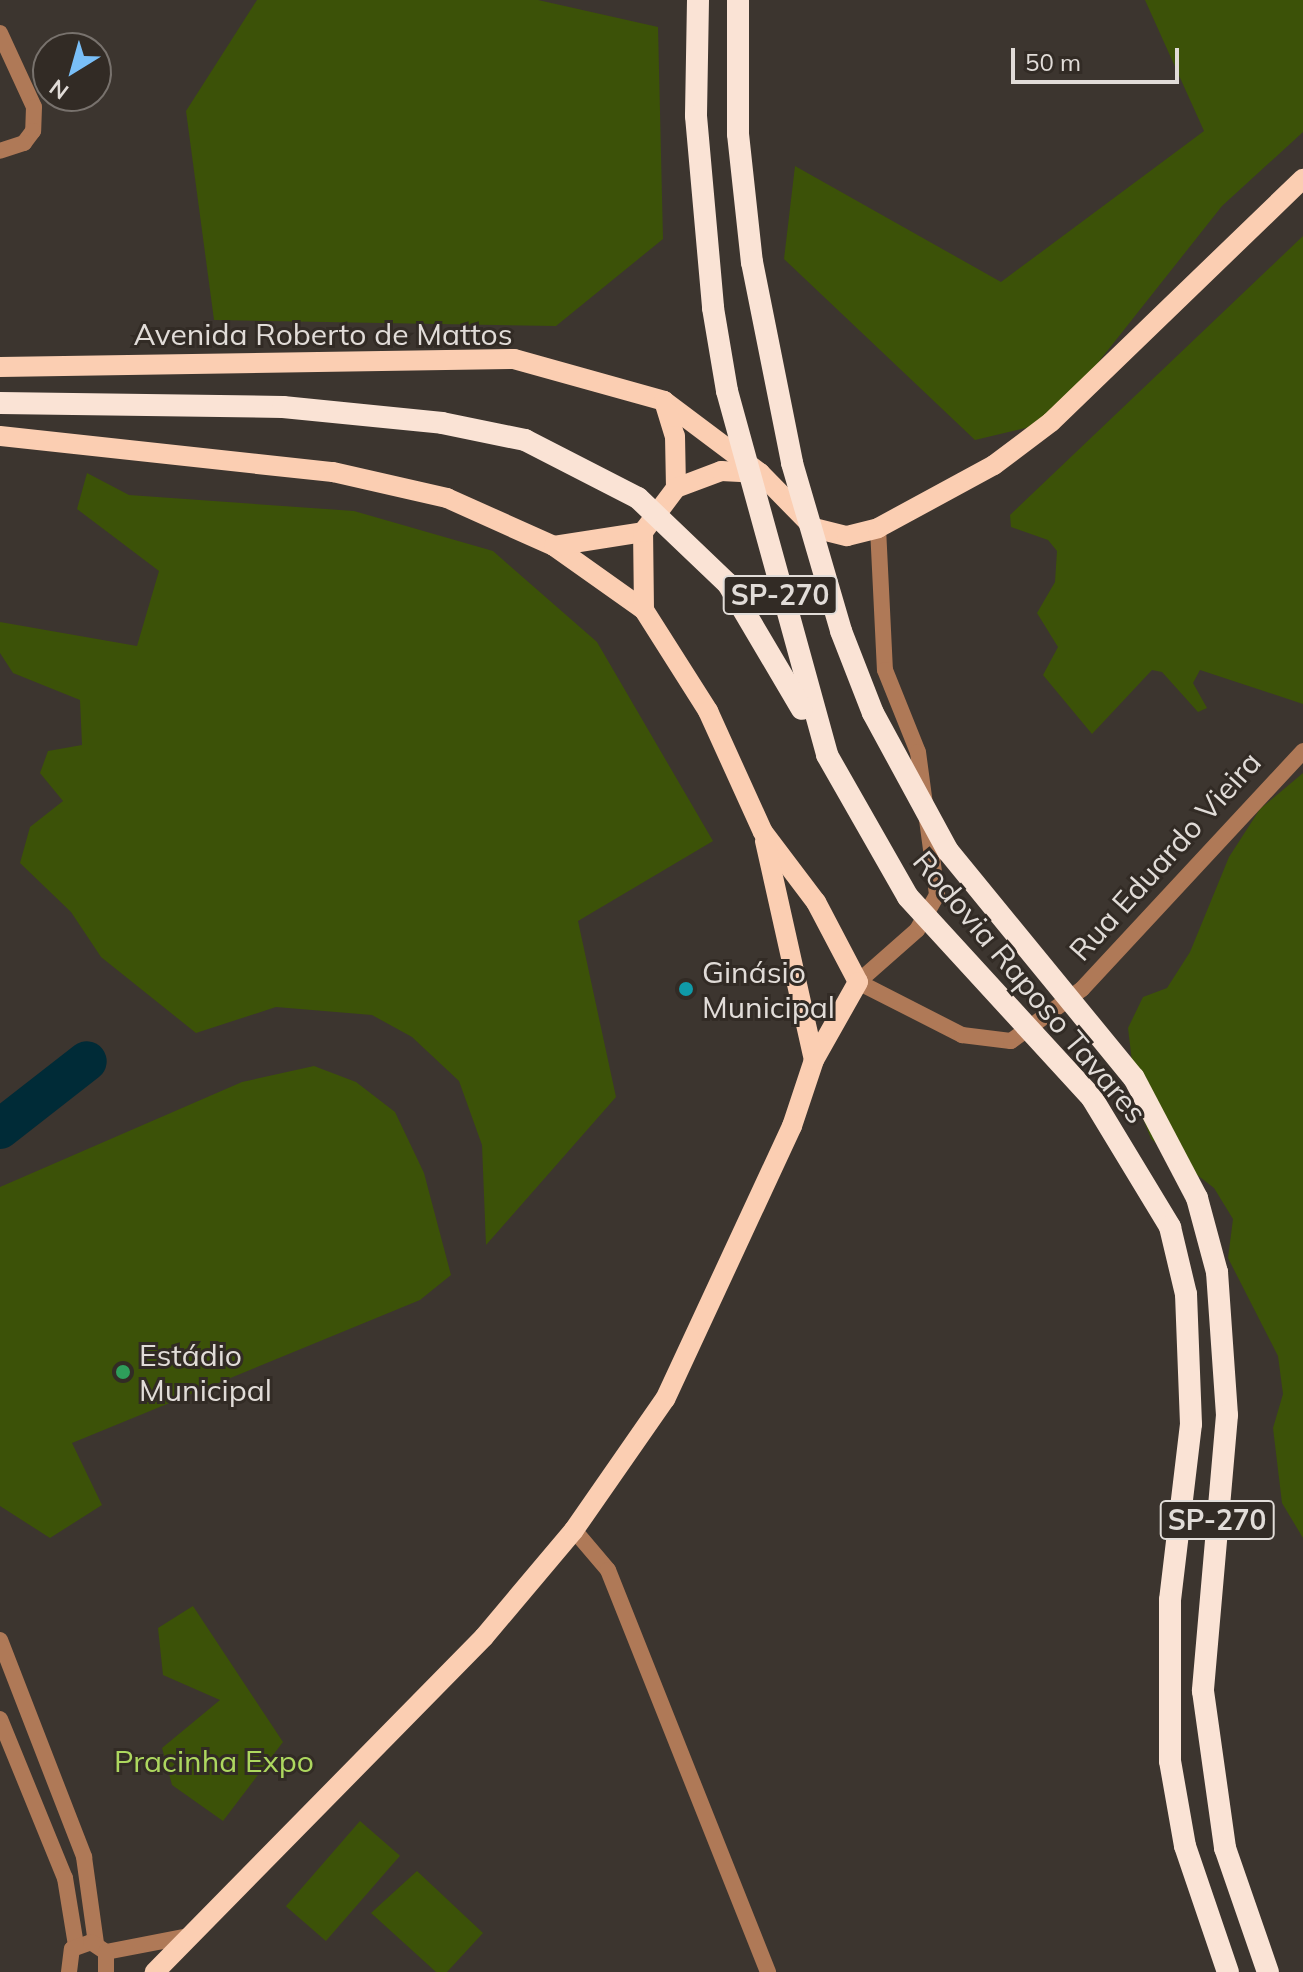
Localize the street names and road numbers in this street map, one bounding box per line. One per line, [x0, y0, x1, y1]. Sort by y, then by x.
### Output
street label: Avenida Roberto de Mattos [133, 316, 513, 352]
road number: SP-270 [722, 571, 838, 619]
street label: Rua Eduardo Vieira [1062, 744, 1268, 968]
street label: Rodovia Raposo Tavares [906, 844, 1154, 1130]
road number: SP-270 [1159, 1496, 1275, 1544]

